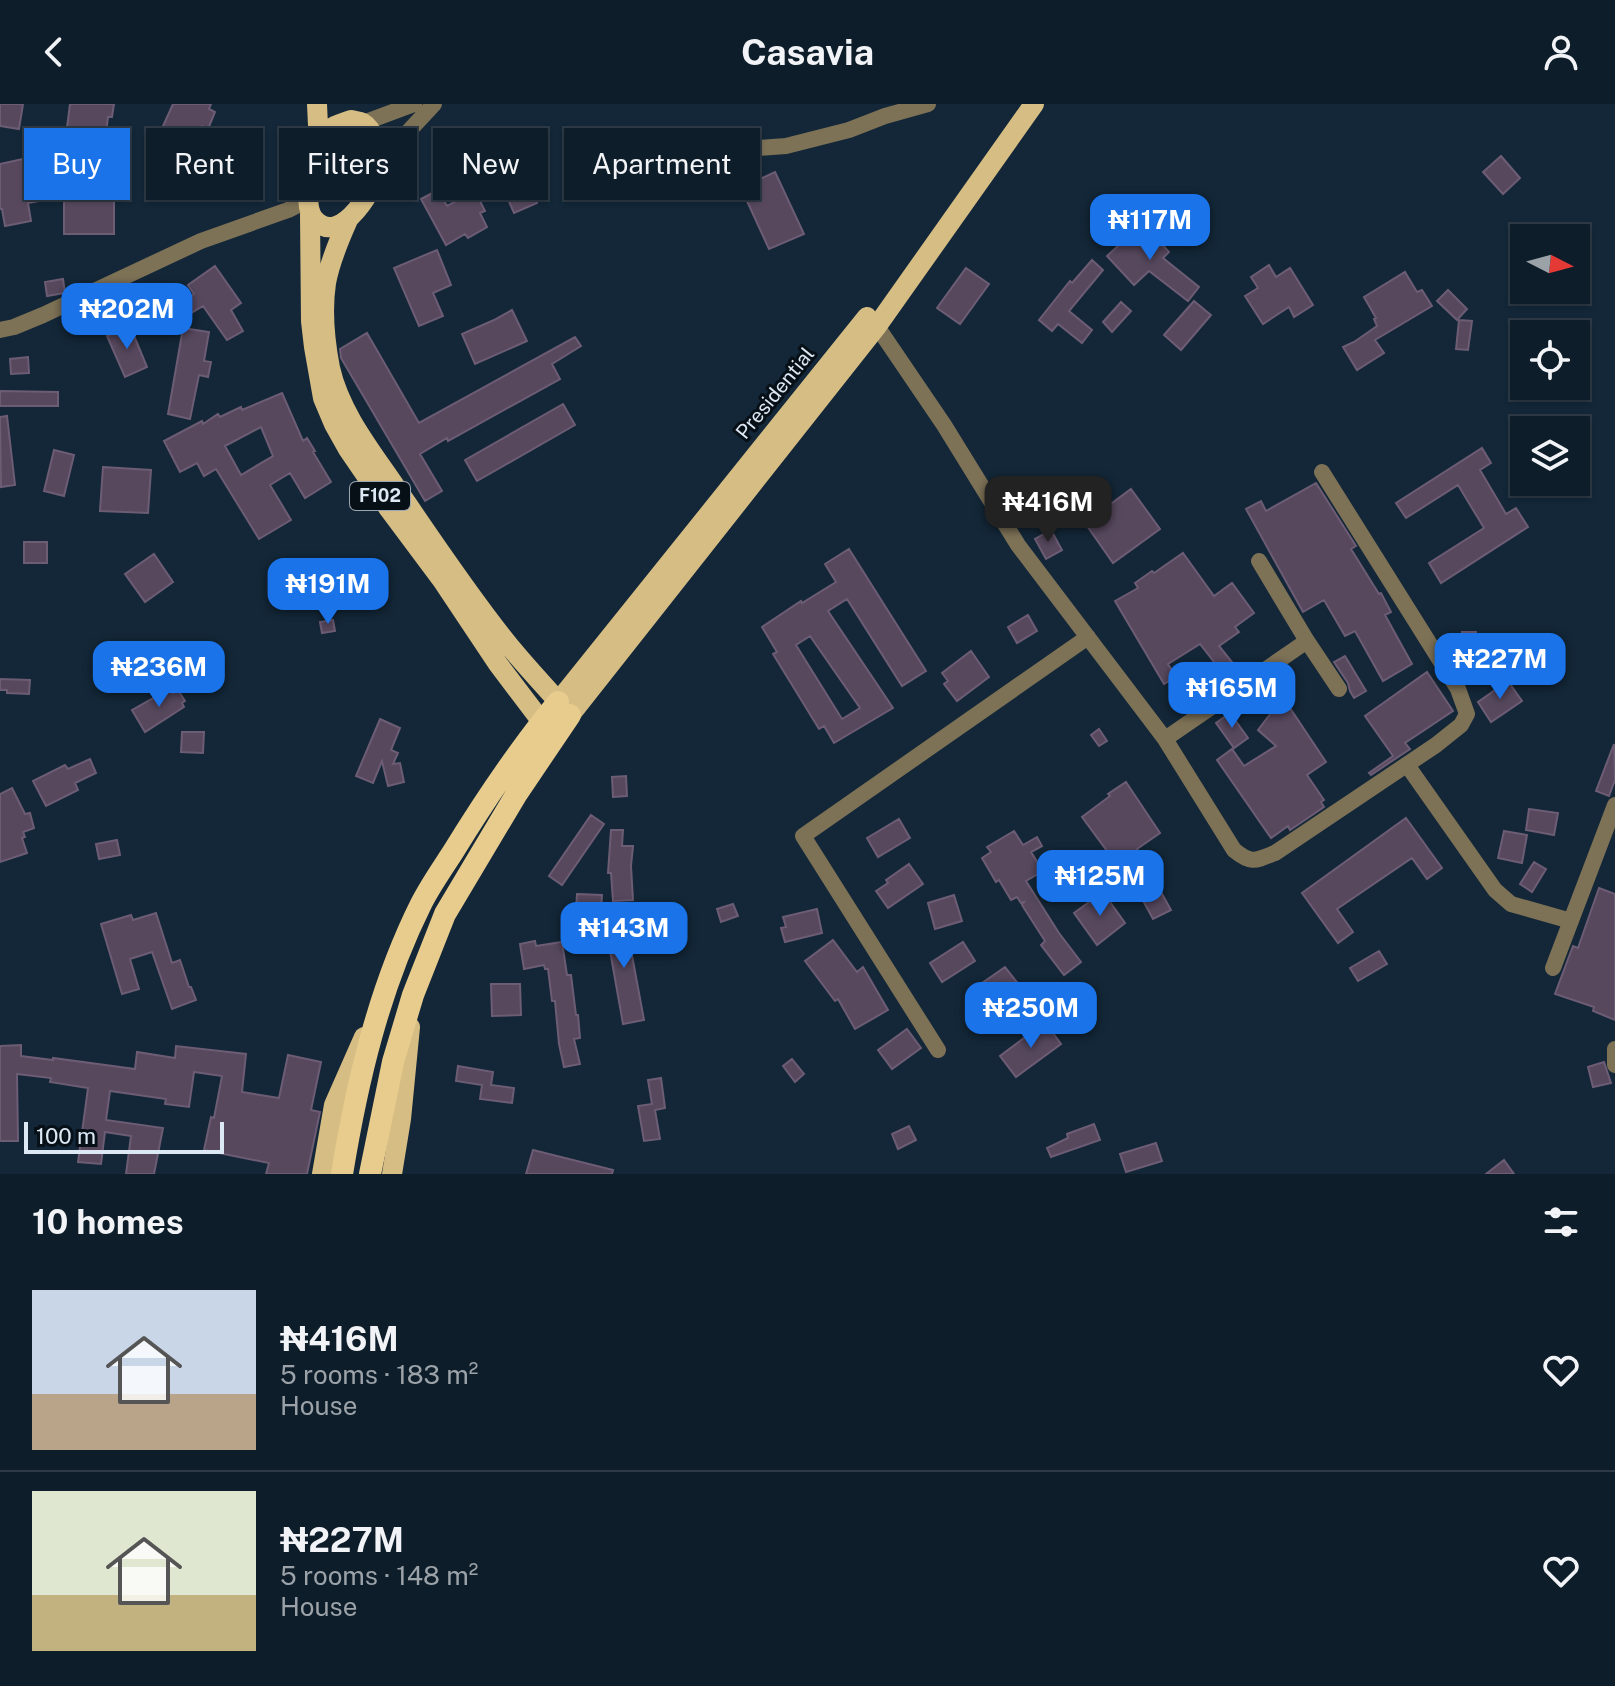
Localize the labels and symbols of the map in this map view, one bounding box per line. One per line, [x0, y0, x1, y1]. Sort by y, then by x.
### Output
pin: ₦117M [1094, 194, 1206, 262]
north arrow [1510, 224, 1590, 304]
pin: ₦202M [71, 283, 183, 351]
street label: Presidential [731, 342, 819, 444]
pin: ₦416M [992, 476, 1104, 544]
road number: F102 [350, 482, 410, 510]
pin: ₦191M [272, 558, 384, 626]
pin: ₦227M [1444, 633, 1556, 701]
pin: ₦236M [103, 641, 215, 709]
pin: ₦165M [1176, 662, 1288, 730]
pin: ₦125M [1044, 850, 1156, 918]
pin: ₦143M [568, 902, 680, 970]
pin: ₦250M [975, 982, 1087, 1050]
scale bar [24, 1118, 224, 1154]

